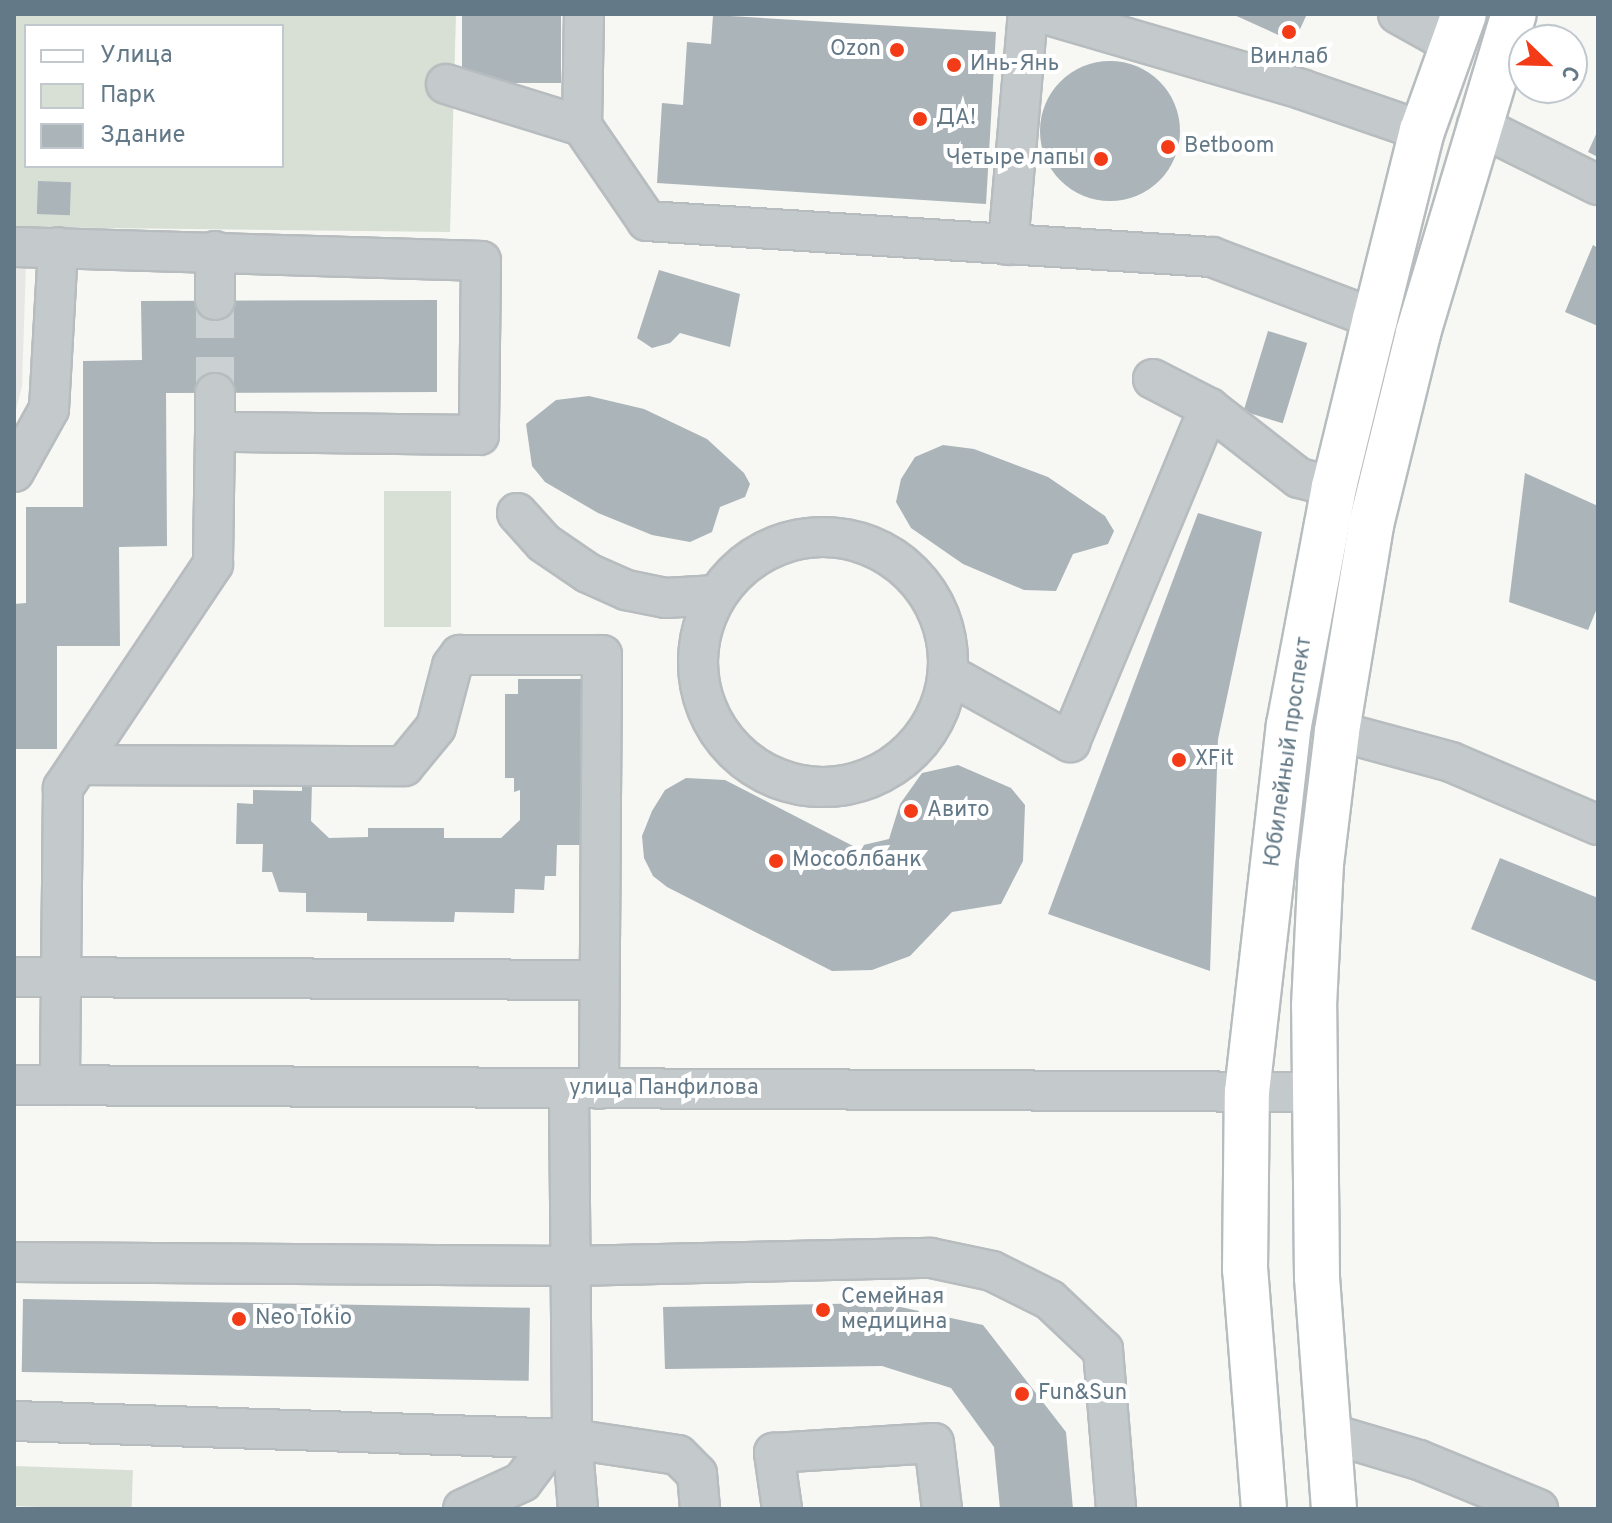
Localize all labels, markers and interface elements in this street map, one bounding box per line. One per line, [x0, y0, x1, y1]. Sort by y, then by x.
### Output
marker: Винлаб [1280, 23, 1298, 41]
legend [24, 24, 284, 168]
north arrow [1508, 24, 1588, 104]
place label: Ozon [830, 37, 881, 63]
text: Улица [100, 41, 173, 71]
marker: Ozon [888, 41, 906, 59]
place label: Винлаб [1250, 45, 1328, 71]
place label: Инь-Янь [970, 52, 1059, 78]
marker: Инь-Янь [945, 56, 963, 74]
text: С [1554, 61, 1584, 85]
text: Парк [100, 81, 156, 111]
place label: ДА! [936, 106, 976, 132]
marker: ДА! [911, 110, 929, 128]
text: Здание [100, 121, 186, 151]
place label: Betboom [1184, 134, 1274, 160]
marker: Betboom [1159, 138, 1177, 156]
place label: Четыре лапы [946, 146, 1085, 172]
marker: Четыре лапы [1092, 150, 1110, 168]
street label: Юбилейный проспект [1260, 635, 1318, 869]
place label: XFit [1195, 747, 1234, 773]
marker: XFit [1170, 751, 1188, 769]
place label: Авито [927, 798, 990, 824]
marker: Авито [902, 802, 920, 820]
place label: Мособлбанк [792, 848, 922, 874]
marker: Мособлбанк [767, 852, 785, 870]
street label: улица Панфилова [569, 1076, 759, 1102]
place label: Семейная медицина [841, 1284, 947, 1336]
marker: Семейная медицина [812, 1299, 834, 1321]
place label: Neo Tokio [255, 1306, 353, 1332]
marker: Neo Tokio [230, 1310, 248, 1328]
place label: Fun&Sun [1038, 1381, 1127, 1407]
marker: Fun&Sun [1013, 1385, 1031, 1403]

